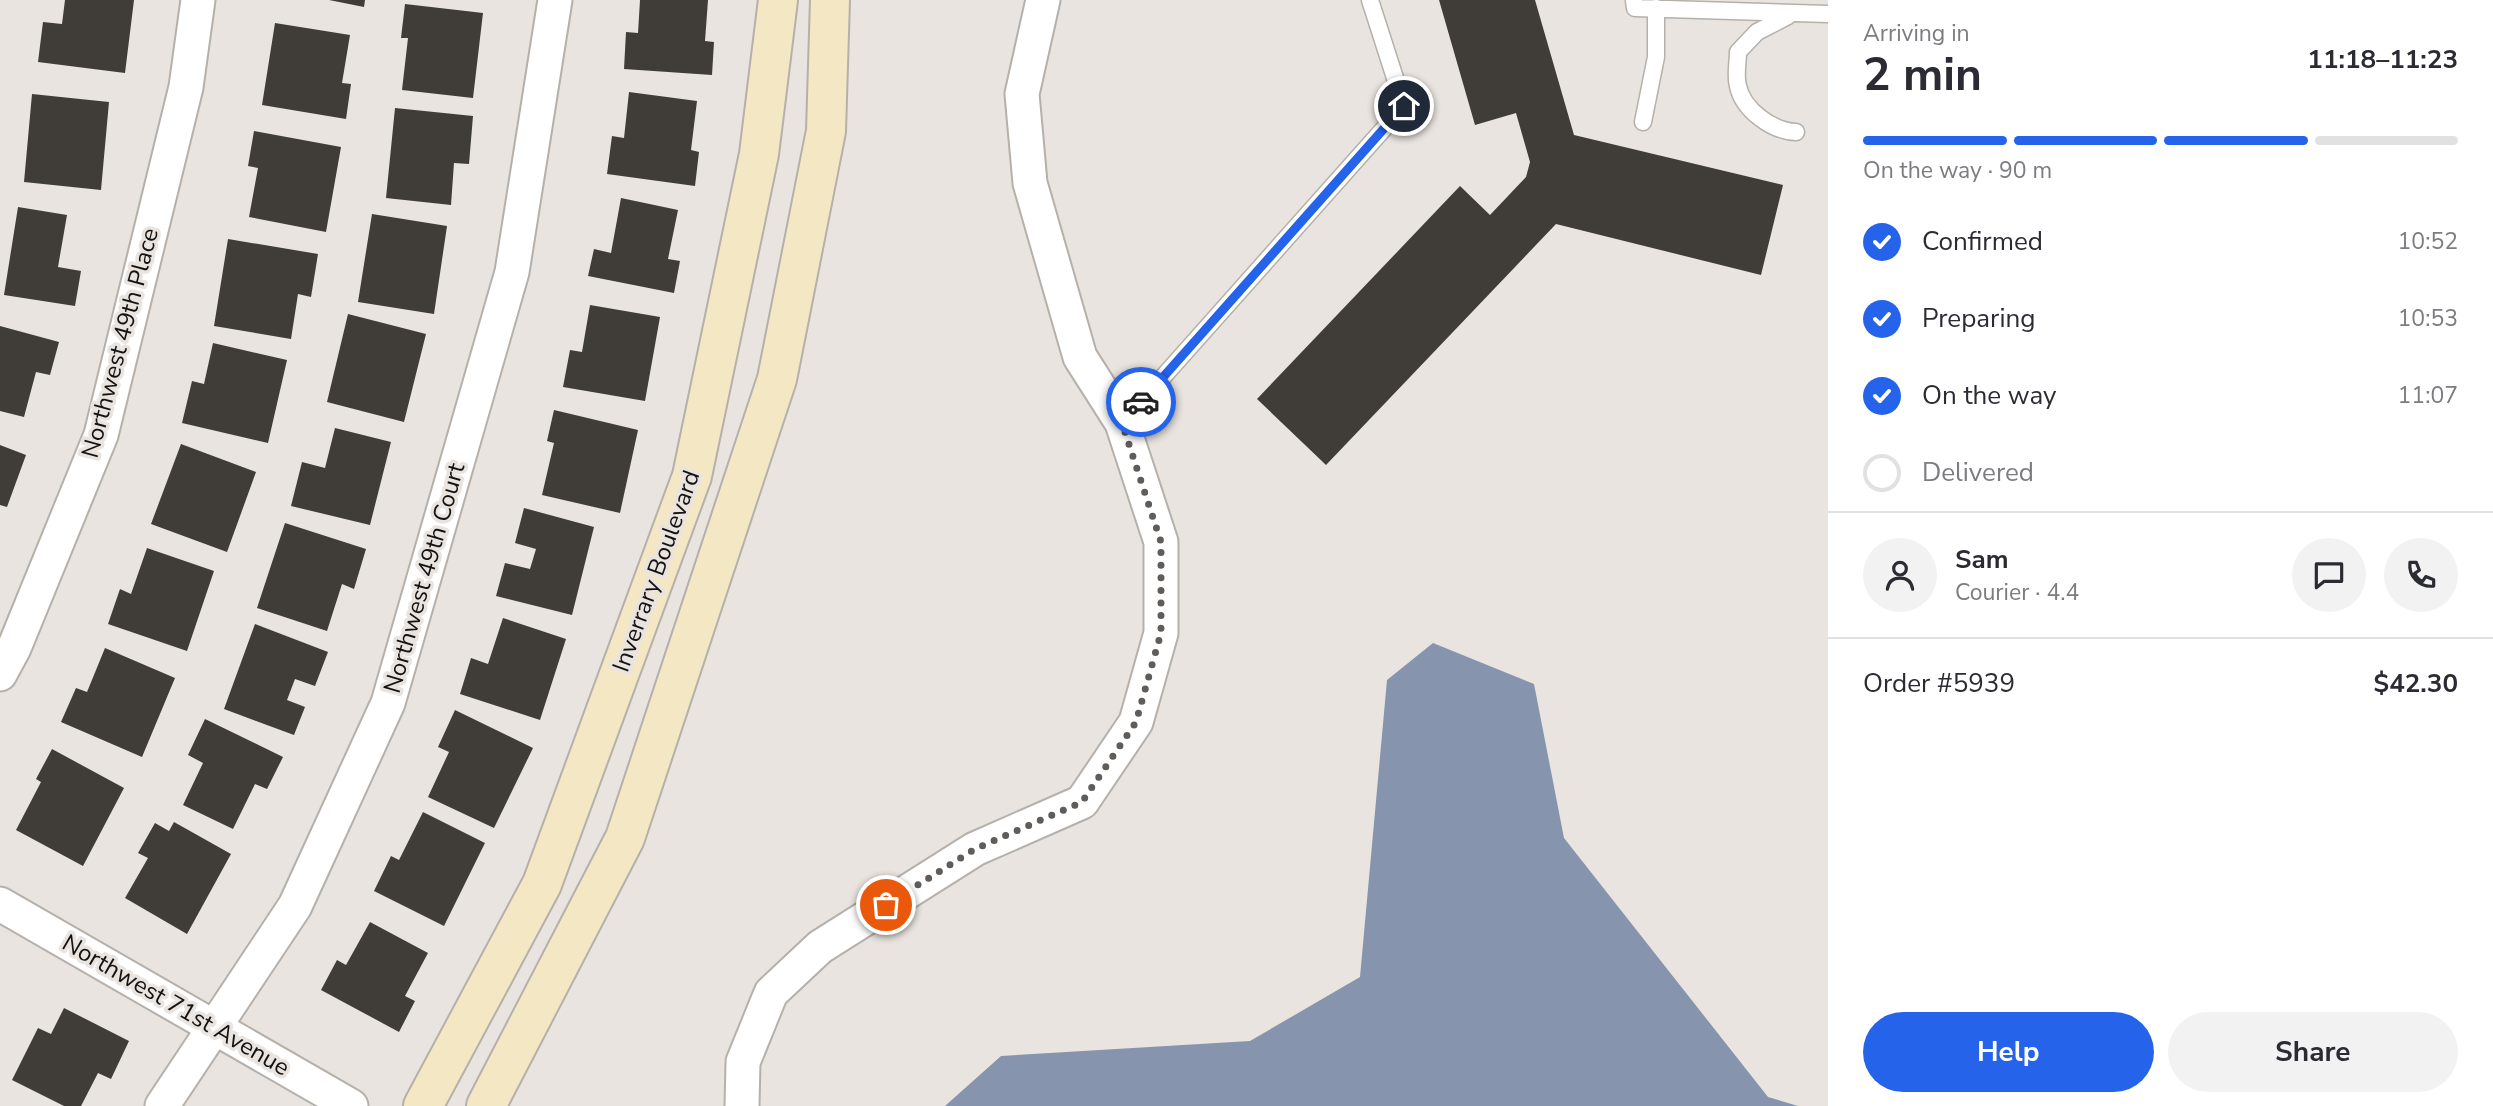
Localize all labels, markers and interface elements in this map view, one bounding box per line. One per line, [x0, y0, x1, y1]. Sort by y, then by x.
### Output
text: Arriving in [1863, 18, 1970, 49]
text: 11:18–11:23 [2307, 42, 2458, 77]
text: 2 min [1863, 43, 1982, 106]
pin [1374, 76, 1434, 136]
icon: home [1385, 87, 1423, 125]
text: On the way · 90 m [1863, 155, 2052, 186]
icon: check [1863, 223, 1901, 261]
text: Confirmed [1922, 224, 2043, 259]
street label: Northwest 49th Place [74, 225, 166, 461]
text: 10:52 [2398, 226, 2458, 257]
icon: check [1863, 300, 1901, 338]
text: Preparing [1922, 301, 2035, 336]
text: 10:53 [2398, 303, 2458, 334]
courier [1106, 367, 1176, 437]
icon: check [1863, 377, 1901, 415]
text: On the way [1922, 378, 2056, 413]
text: 11:07 [2398, 380, 2458, 411]
icon: car [1122, 383, 1160, 421]
text: Delivered [1922, 455, 2034, 490]
street label: Northwest 49th Court [376, 459, 472, 697]
street label: Inverrary Boulevard [605, 466, 707, 676]
button: person [1863, 538, 1937, 612]
button: chat [2292, 538, 2366, 612]
button: phone [2384, 538, 2458, 612]
text: Sam [1955, 542, 2008, 577]
text: Courier · 4.4 [1955, 577, 2079, 608]
text: Order #5939 [1863, 666, 2015, 701]
text: $42.30 [2374, 666, 2458, 701]
pin [856, 875, 916, 935]
icon: bag [867, 886, 905, 924]
street label: Northwest 71st Avenue [57, 927, 295, 1083]
button: Help [1863, 1012, 2154, 1092]
button: Share [2168, 1012, 2458, 1092]

